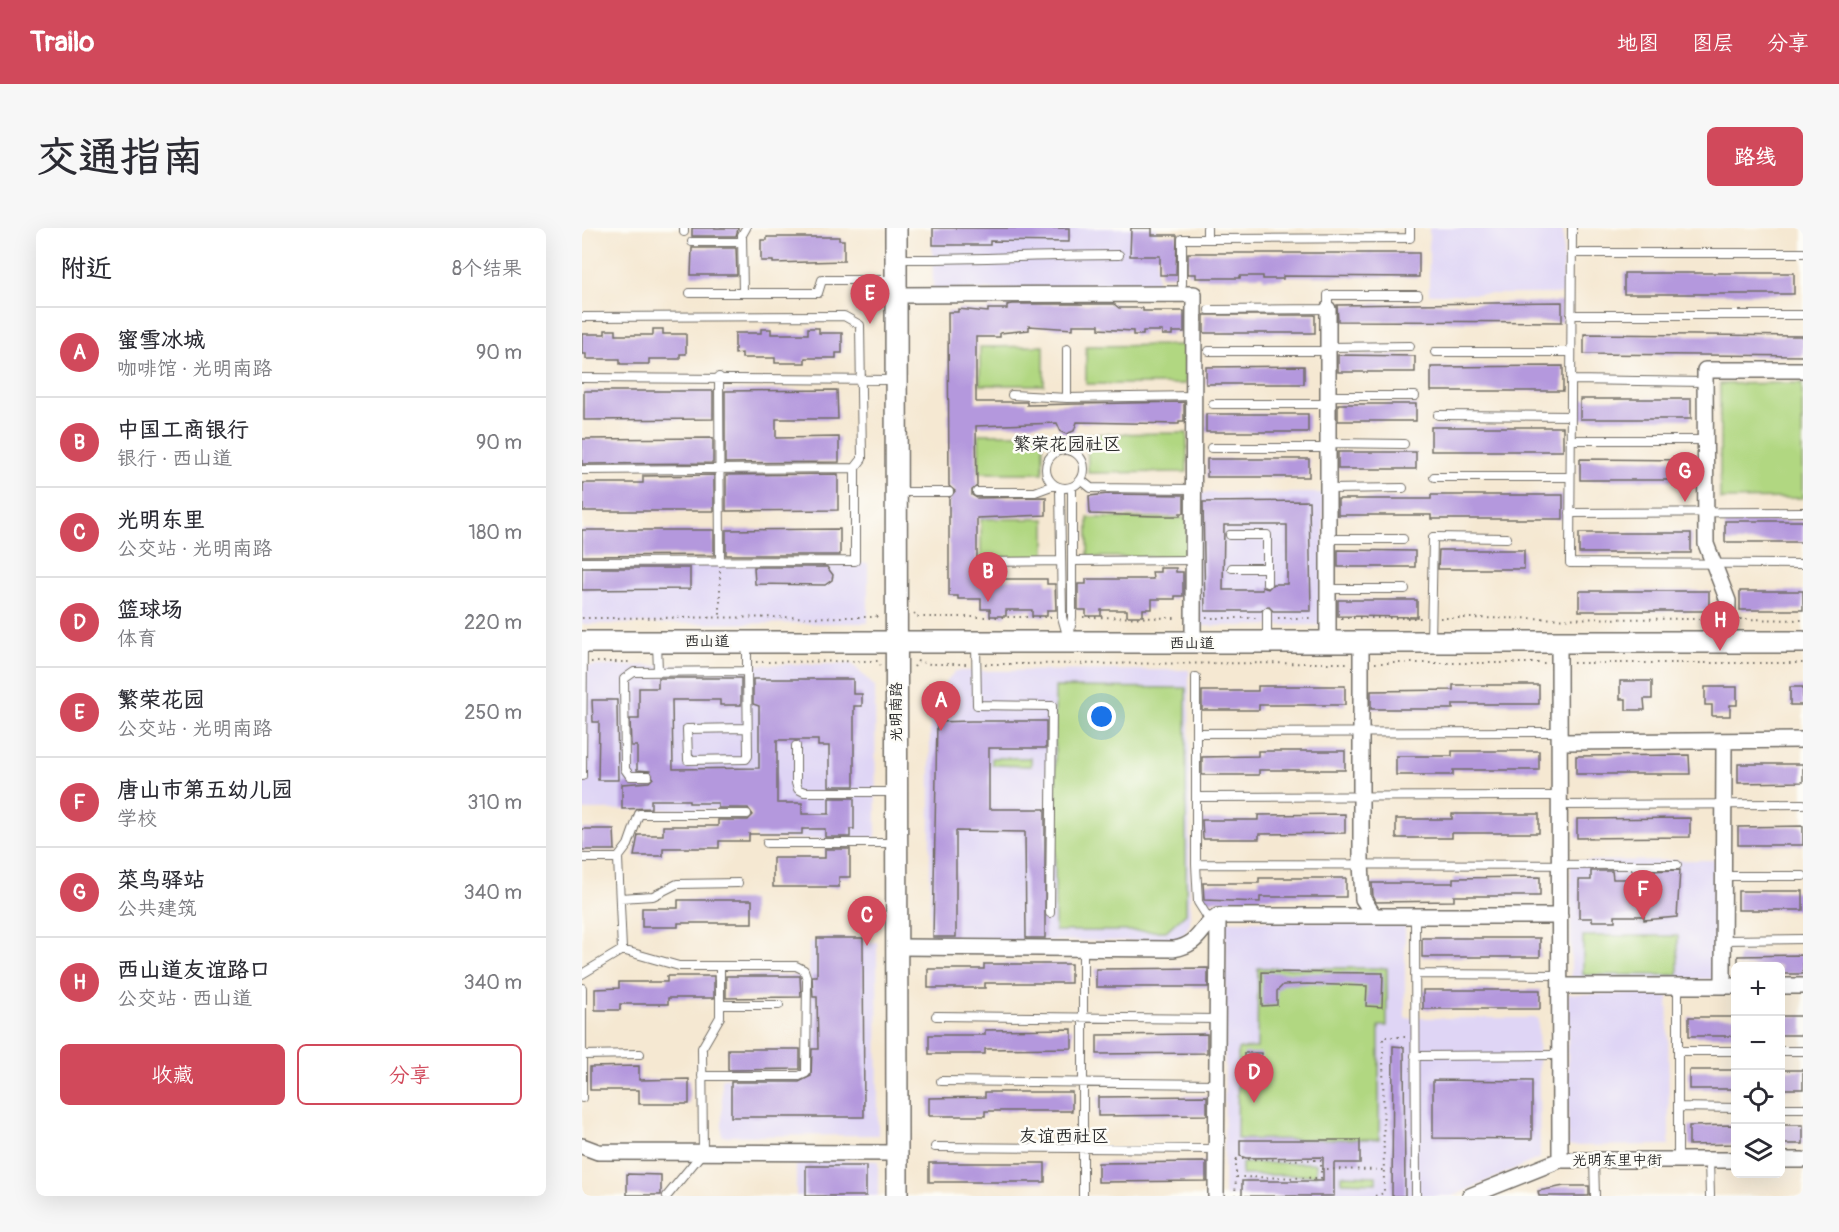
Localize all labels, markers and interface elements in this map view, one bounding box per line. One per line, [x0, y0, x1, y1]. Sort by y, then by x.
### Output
text: Trailo [30, 25, 94, 60]
text: 地图 [1617, 30, 1659, 57]
text: 图层 [1692, 30, 1734, 57]
text: 分享 [1767, 30, 1809, 57]
button: 路线 [1707, 127, 1803, 186]
text: 交通指南 [36, 132, 204, 184]
text: 附近 [60, 253, 112, 285]
text: 8个结果 [452, 256, 522, 281]
pin: E [850, 274, 890, 324]
text: 蜜雪冰城 [117, 326, 205, 354]
text: A [73, 340, 86, 365]
text: 90 m [476, 340, 522, 365]
text: 咖啡馆 · 光明南路 [117, 356, 272, 381]
text: 中国工商银行 [117, 416, 249, 444]
text: B [74, 430, 85, 455]
text: 90 m [476, 430, 522, 455]
district label: 繁荣花园社区 [1013, 433, 1121, 456]
text: 银行 · 西山道 [117, 446, 232, 471]
pin: G [1666, 452, 1704, 502]
text: 光明东里 [117, 506, 205, 534]
text: C [73, 520, 86, 545]
text: 180 m [468, 520, 522, 545]
text: 公交站 · 光明南路 [117, 536, 272, 561]
pin: B [968, 552, 1008, 602]
text: 篮球场 [117, 596, 183, 624]
pin: H [1700, 602, 1740, 651]
text: D [73, 610, 86, 635]
text: 220 m [464, 610, 522, 635]
text: 体育 [117, 626, 157, 651]
street label: 西山道 [684, 632, 730, 651]
street label: 西山道 [1169, 634, 1215, 653]
street label: 光明南路 [887, 682, 906, 742]
pin: A [922, 682, 960, 731]
text: 繁荣花园 [117, 686, 205, 714]
text: E [74, 700, 85, 725]
text: 250 m [464, 700, 522, 725]
your location [1087, 702, 1116, 731]
text: 公交站 · 光明南路 [117, 716, 272, 741]
text: 唐山市第五幼儿园 [117, 776, 293, 804]
text: F [73, 790, 86, 815]
text: 310 m [467, 790, 522, 815]
text: 学校 [117, 806, 157, 831]
text: 菜鸟驿站 [117, 866, 205, 894]
pin: F [1624, 870, 1662, 920]
text: G [73, 880, 86, 905]
text: 340 m [463, 880, 522, 905]
text: 公共建筑 [117, 896, 197, 921]
pin: C [848, 896, 886, 946]
text: 西山道友谊路口 [117, 956, 271, 984]
map controls [1731, 962, 1785, 1178]
button: + [1731, 962, 1785, 1016]
text: H [73, 970, 86, 995]
text: 340 m [463, 970, 522, 995]
text: 公交站 · 西山道 [117, 986, 252, 1011]
button: − [1731, 1016, 1785, 1070]
button: 收藏 [60, 1044, 285, 1105]
button: 分享 [297, 1044, 522, 1105]
pin: D [1234, 1054, 1274, 1103]
button: locate [1731, 1070, 1785, 1124]
button: layers [1731, 1124, 1785, 1178]
district label: 友谊西社区 [1019, 1125, 1109, 1148]
street label: 光明东里中街 [1572, 1151, 1662, 1170]

